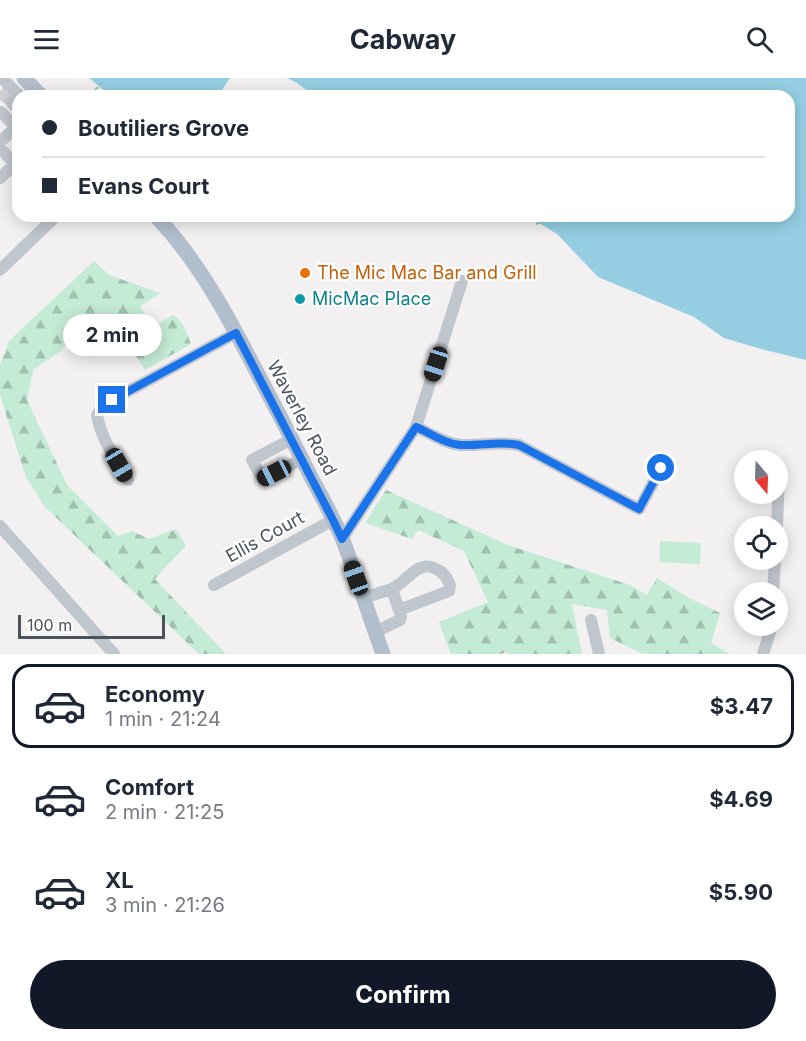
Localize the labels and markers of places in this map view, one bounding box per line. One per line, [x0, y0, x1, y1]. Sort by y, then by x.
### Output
place label: The Mic Mac Bar and Grill [317, 262, 537, 283]
marker: The Mic Mac Bar and Grill [298, 266, 312, 280]
place label: MicMac Place [312, 288, 431, 309]
marker: MicMac Place [293, 292, 307, 306]

